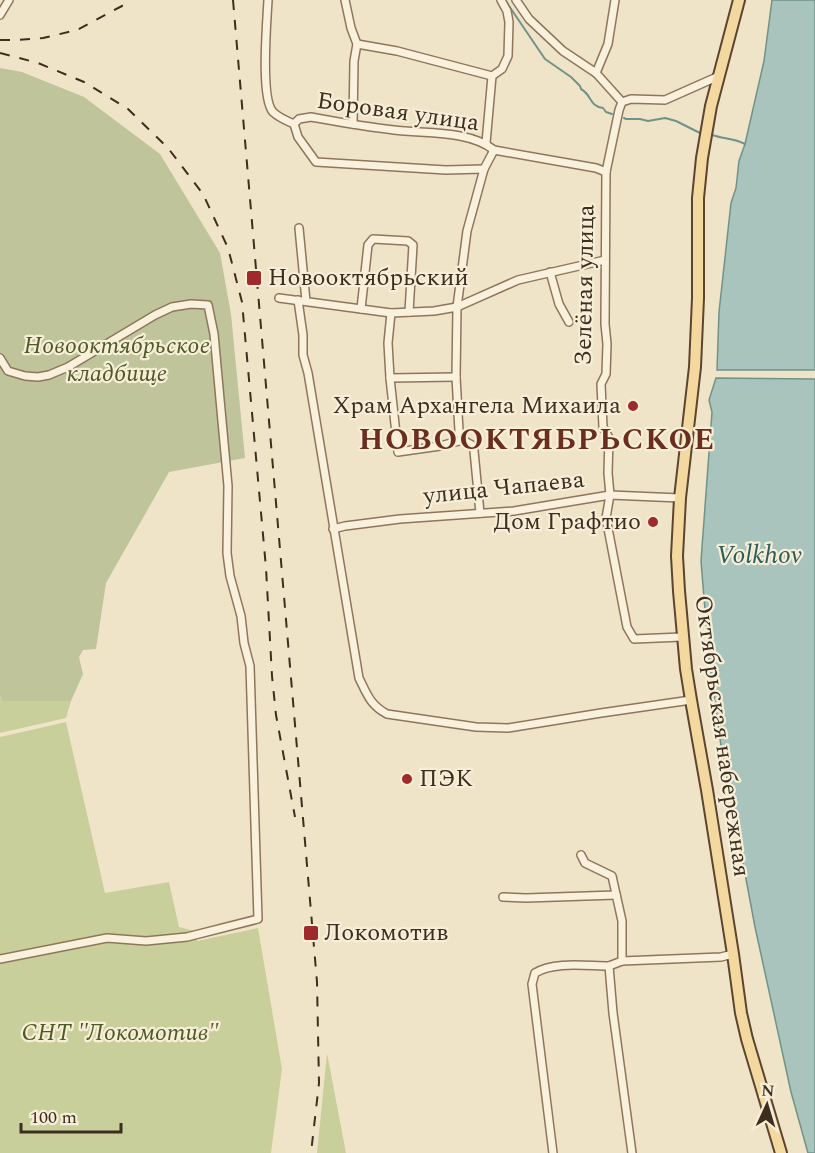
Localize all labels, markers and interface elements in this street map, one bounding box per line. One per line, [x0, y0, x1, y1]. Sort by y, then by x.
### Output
street label: Боровая улица [314, 83, 482, 141]
street label: Зелёная улица [566, 204, 604, 366]
place label: Новооктябрьский [268, 260, 469, 296]
marker: Новооктябрьский [245, 269, 263, 287]
park label: Новооктябрьское кладбище [24, 328, 210, 392]
place label: Храм Архангела Михаила [333, 388, 621, 424]
marker: Храм Архангела Михаила [626, 399, 640, 413]
district label: НОВООКТЯБРЬСКОЕ [358, 417, 716, 463]
street label: улица Чапаева [421, 462, 587, 514]
place label: Дом Графтио [494, 504, 641, 540]
marker: Дом Графтио [646, 515, 660, 529]
water label: Volkhov [716, 535, 802, 575]
street label: Октябрьская набережная [684, 593, 760, 879]
place label: ПЭК [419, 761, 473, 797]
marker: ПЭК [400, 772, 414, 786]
place label: Локомотив [324, 915, 448, 951]
marker: Локомотив [302, 924, 320, 942]
park label: СНТ "Локомотив" [21, 1015, 219, 1051]
north arrow [737, 1075, 797, 1135]
text: N [761, 1079, 775, 1103]
scale bar [21, 1096, 122, 1134]
text: 100 m [30, 1104, 77, 1131]

